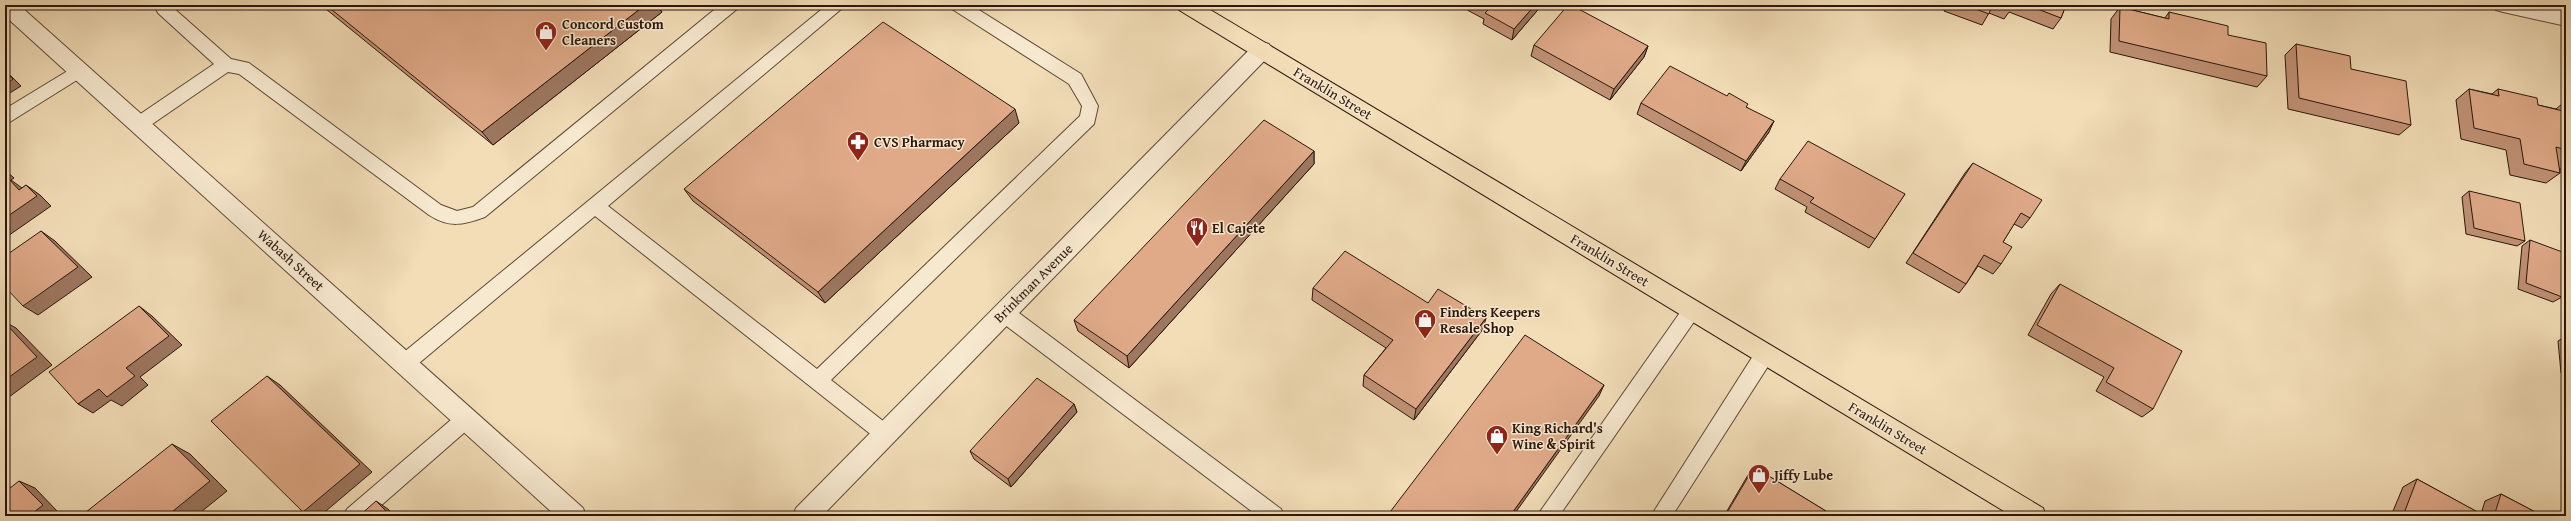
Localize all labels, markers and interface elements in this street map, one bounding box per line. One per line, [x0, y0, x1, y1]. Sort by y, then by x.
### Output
place label: Concord Custom Cleaners [562, 14, 664, 50]
shop icon: Concord Custom Cleaners [533, 19, 559, 52]
street label: Franklin Street [1290, 62, 1376, 124]
pharmacy icon: CVS Pharmacy [845, 129, 871, 162]
place label: CVS Pharmacy [874, 132, 965, 152]
restaurant icon: El Cajete [1184, 215, 1210, 248]
place label: El Cajete [1212, 218, 1265, 238]
street label: Wabash Street [253, 225, 329, 295]
street label: Franklin Street [1567, 229, 1653, 291]
street label: Brinkman Avenue [989, 239, 1077, 327]
place label: Finders Keepers Resale Shop [1440, 302, 1540, 338]
shop icon: Finders Keepers Resale Shop [1412, 307, 1438, 340]
street label: Franklin Street [1845, 397, 1931, 459]
place label: King Richard's Wine & Spirit [1512, 418, 1603, 454]
shop icon: King Richard's Wine & Spirit [1484, 423, 1510, 456]
shop icon: Jiffy Lube [1746, 462, 1772, 495]
place label: Jiffy Lube [1772, 465, 1833, 485]

